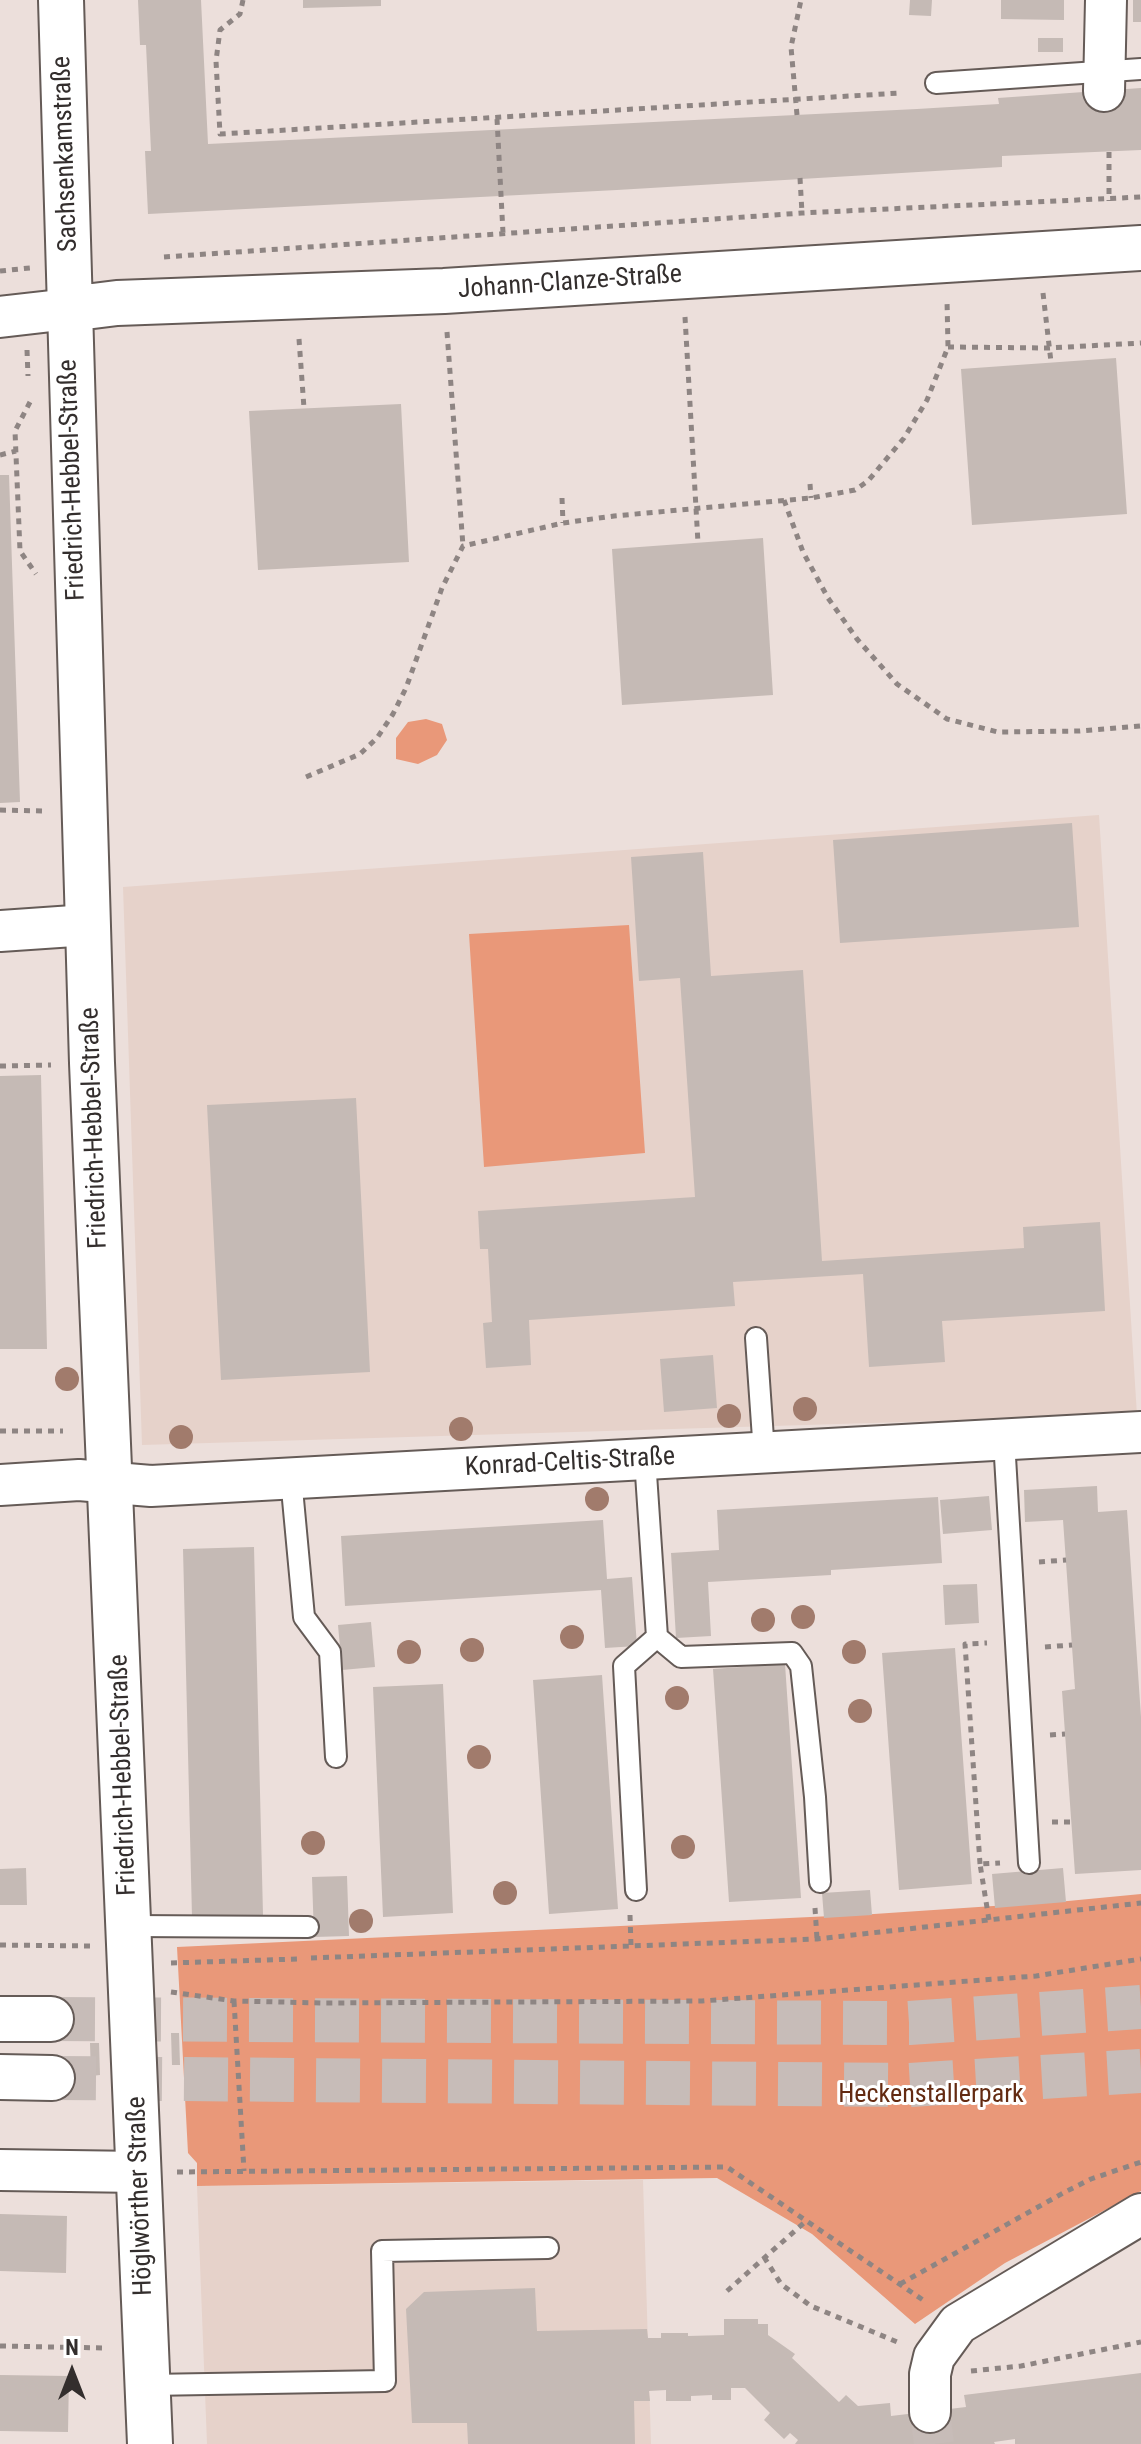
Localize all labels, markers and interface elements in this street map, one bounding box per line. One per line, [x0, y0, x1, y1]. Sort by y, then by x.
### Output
street label: Sachsenkamstraße [47, 55, 85, 253]
street label: Johann-Clanze-Straße [457, 260, 683, 306]
street label: Friedrich-Hebbel-Straße [53, 359, 93, 601]
street label: Friedrich-Hebbel-Straße [75, 1007, 115, 1249]
street label: Konrad-Celtis-Straße [464, 1442, 676, 1484]
street label: Friedrich-Hebbel-Straße [104, 1654, 144, 1896]
park label: Heckenstallerpark [838, 2079, 1024, 2111]
street label: Höglwörther Straße [122, 2096, 160, 2296]
north arrow [32, 2332, 112, 2412]
text: N [65, 2335, 79, 2360]

